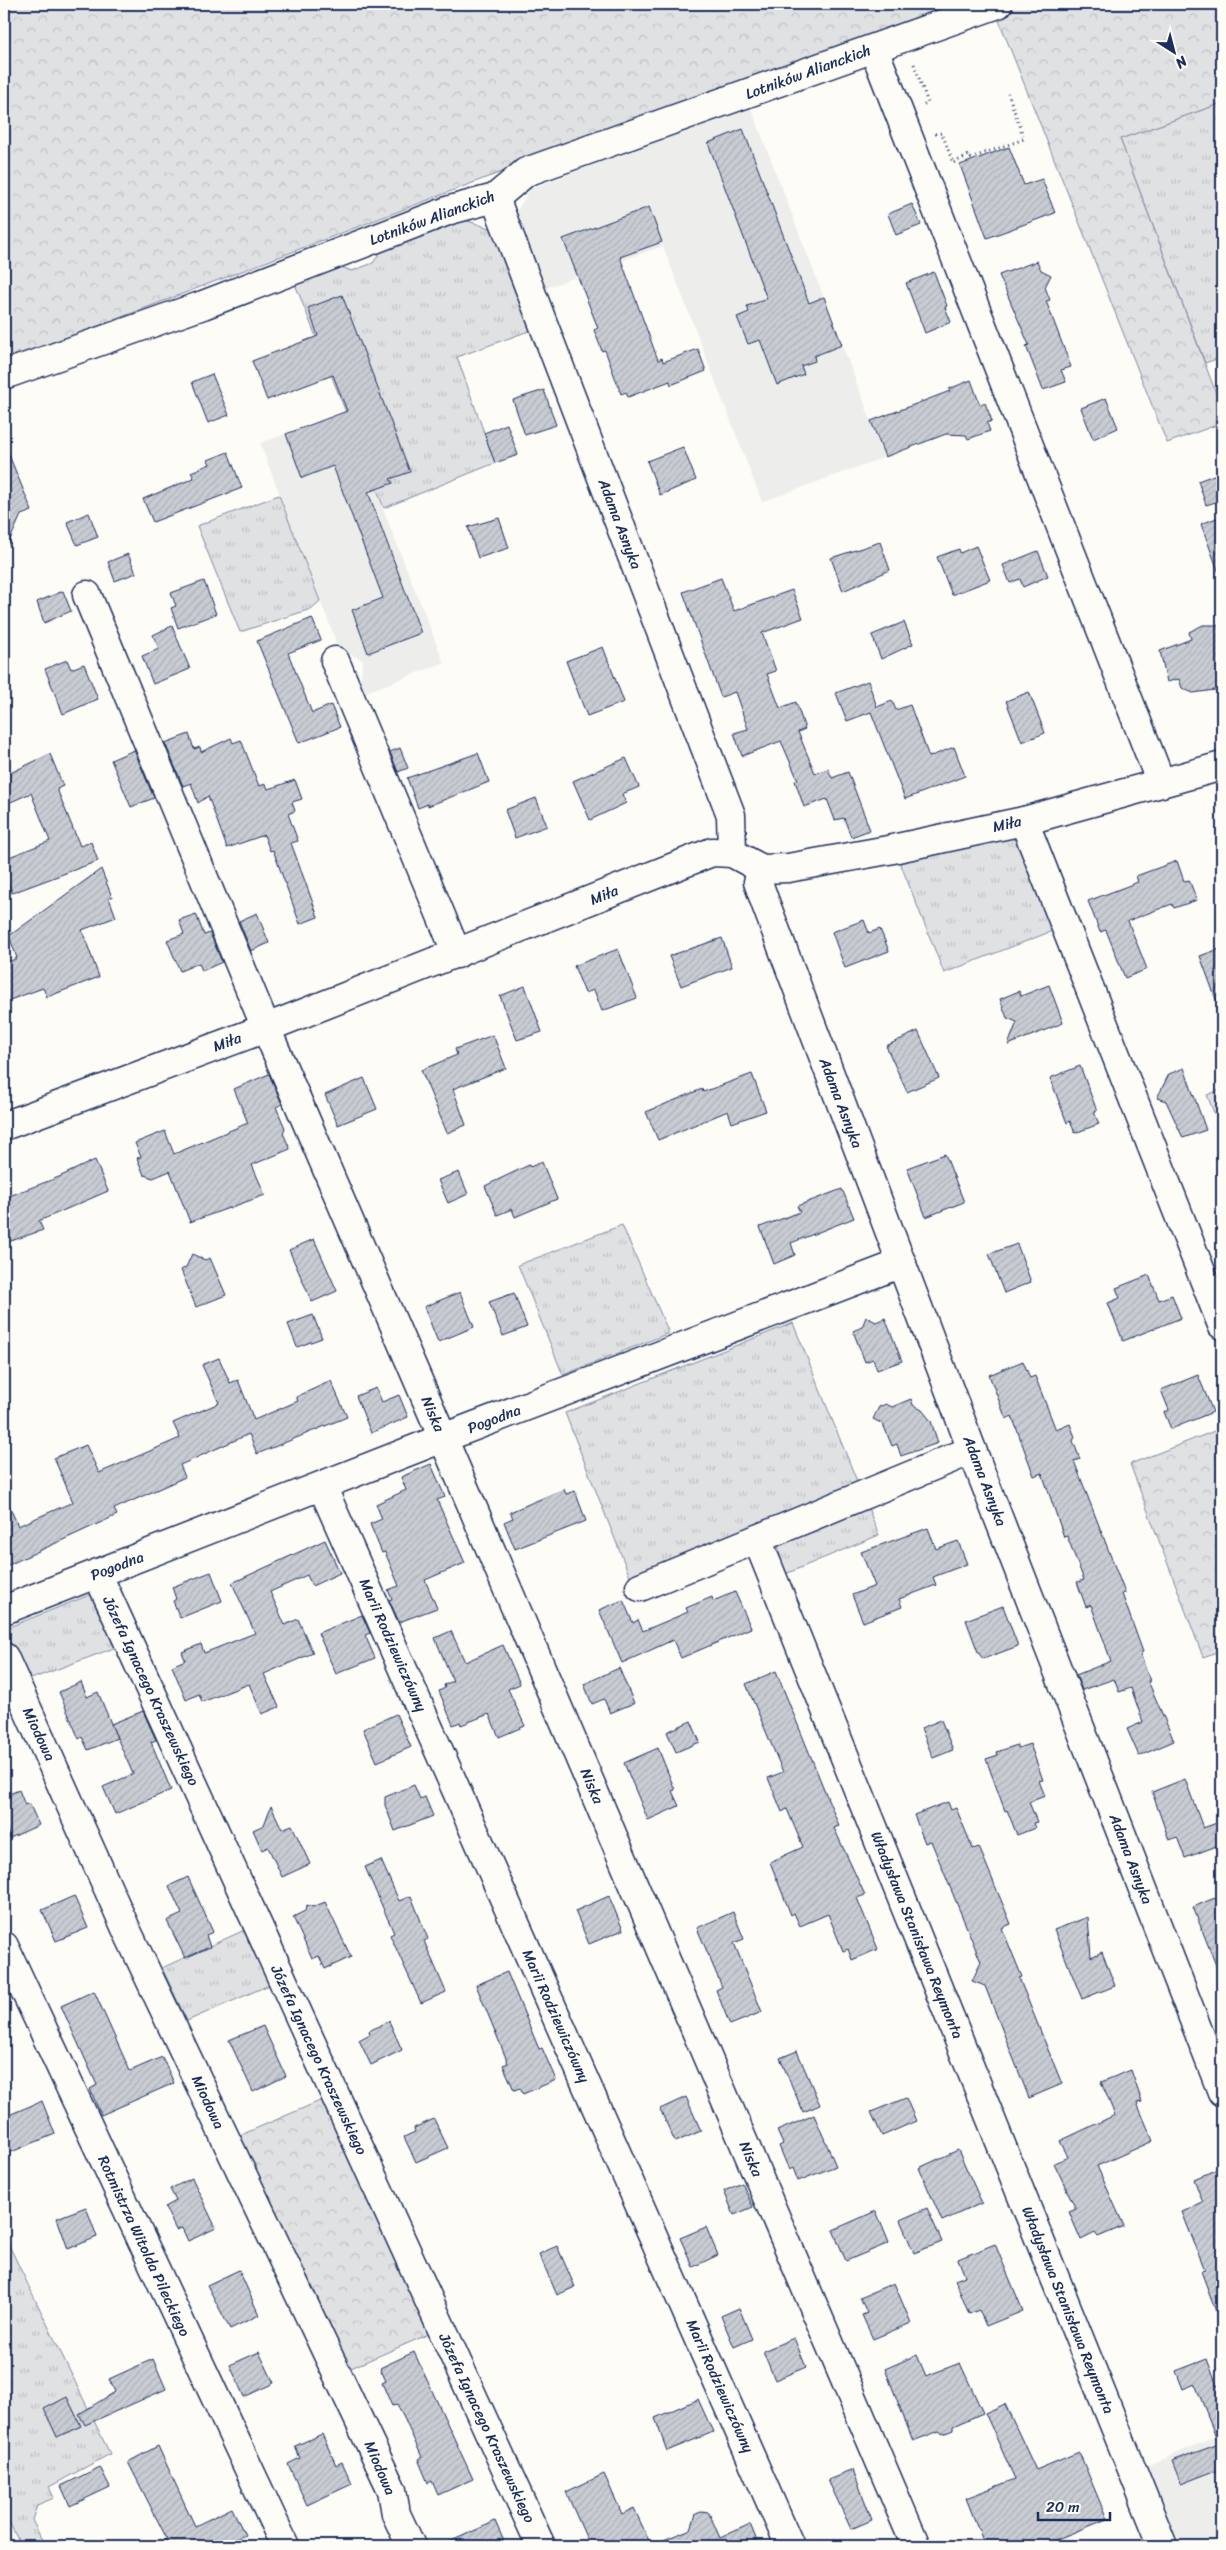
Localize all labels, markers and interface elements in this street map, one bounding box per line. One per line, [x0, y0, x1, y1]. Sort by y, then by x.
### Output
north arrow [1148, 28, 1198, 78]
street label: Lotników Alianckich [742, 37, 875, 107]
text: N [1170, 49, 1193, 75]
street label: Lotników Alianckich [366, 183, 499, 253]
street label: Adama Asnyka [590, 474, 649, 574]
street label: Miła [990, 808, 1024, 840]
street label: Miła [586, 877, 623, 912]
street label: Miła [209, 1025, 245, 1059]
street label: Adama Asnyka [811, 1053, 870, 1153]
street label: Niska [414, 1392, 452, 1437]
street label: Pogodna [463, 1397, 525, 1441]
street label: Adama Asnyka [955, 1431, 1014, 1531]
street label: Pogodna [86, 1544, 148, 1588]
street label: Marii Rodziewiczówny [352, 1574, 434, 1716]
street label: Józefa Ignacego Kraszewskiego [95, 1591, 207, 1791]
street label: Miodowa [15, 1703, 63, 1766]
street label: Niska [573, 1764, 611, 1809]
street label: Adama Asnyka [1101, 1809, 1160, 1909]
street label: Władysława Stanisława Reymonta [863, 1827, 971, 2043]
street label: Marii Rodziewiczówny [515, 1945, 597, 2087]
street label: Józefa Ignacego Kraszewskiego [263, 1960, 375, 2160]
street label: Miodowa [184, 2071, 232, 2134]
street label: Niska [732, 2137, 770, 2182]
street label: Rotmistrza Witolda Pileckiego [90, 2151, 198, 2341]
street label: Władysława Stanisława Reymonta [1014, 2202, 1122, 2418]
street label: Marii Rodziewiczówny [679, 2315, 761, 2457]
street label: Józefa Ignacego Kraszewskiego [431, 2328, 543, 2528]
street label: Miodowa [357, 2437, 403, 2500]
scale bar [1038, 2490, 1111, 2522]
text: 20 m [1046, 2494, 1080, 2520]

